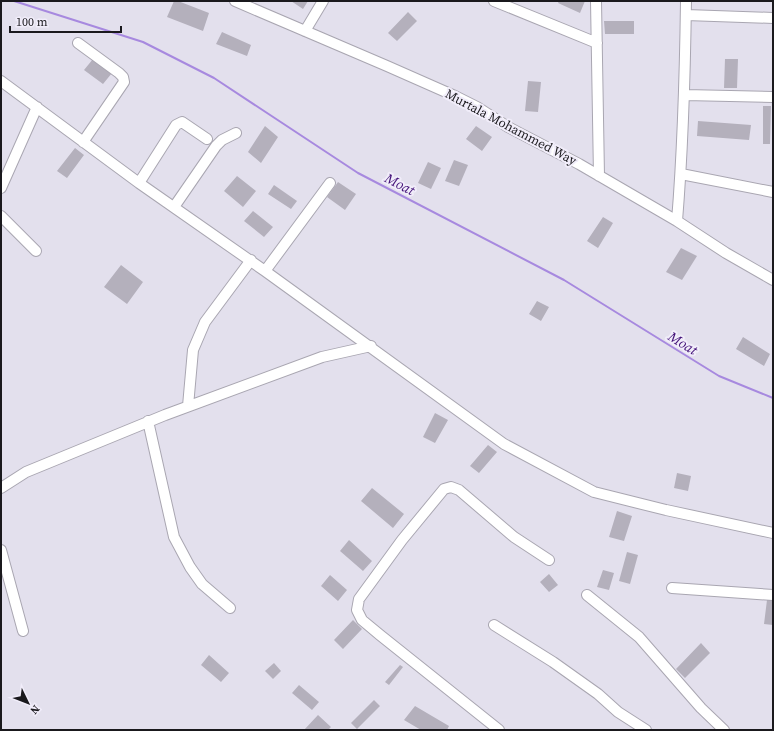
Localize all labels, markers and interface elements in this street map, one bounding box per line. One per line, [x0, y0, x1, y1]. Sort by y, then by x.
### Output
scale bar [10, 8, 121, 34]
text: 100 m [16, 14, 48, 30]
street label: Murtala Mohammed Way [442, 85, 580, 169]
water label: Moat [381, 168, 420, 201]
water label: Moat [664, 326, 703, 360]
north arrow [8, 683, 48, 723]
text: N [27, 701, 43, 718]

